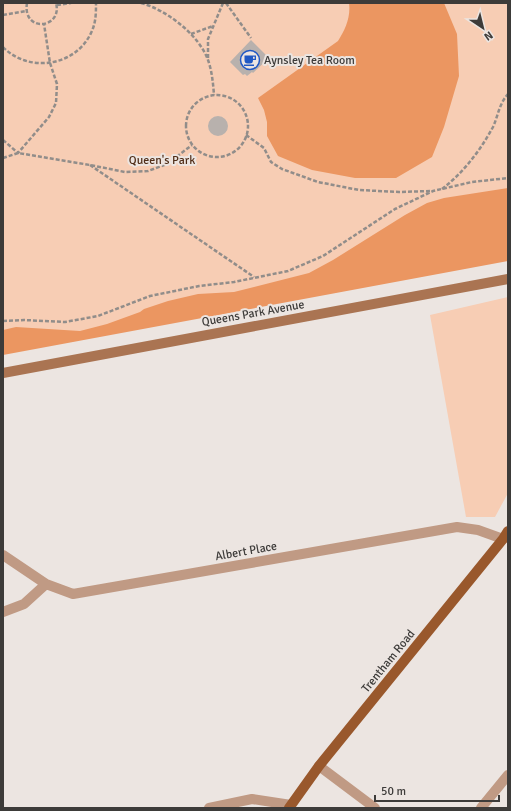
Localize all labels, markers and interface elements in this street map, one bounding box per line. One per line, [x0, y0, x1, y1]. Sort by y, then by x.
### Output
north arrow [463, 8, 503, 48]
text: N [482, 28, 495, 43]
cafe icon: Aynsley Tea Room [239, 49, 261, 71]
place label: Aynsley Tea Room [264, 53, 355, 68]
park label: Queen's Park [129, 153, 195, 168]
street label: Queens Park Avenue [201, 297, 306, 330]
street label: Albert Place [214, 539, 278, 564]
street label: Trentham Road [358, 627, 418, 696]
scale bar [375, 777, 499, 803]
text: 50 m [381, 784, 406, 799]

